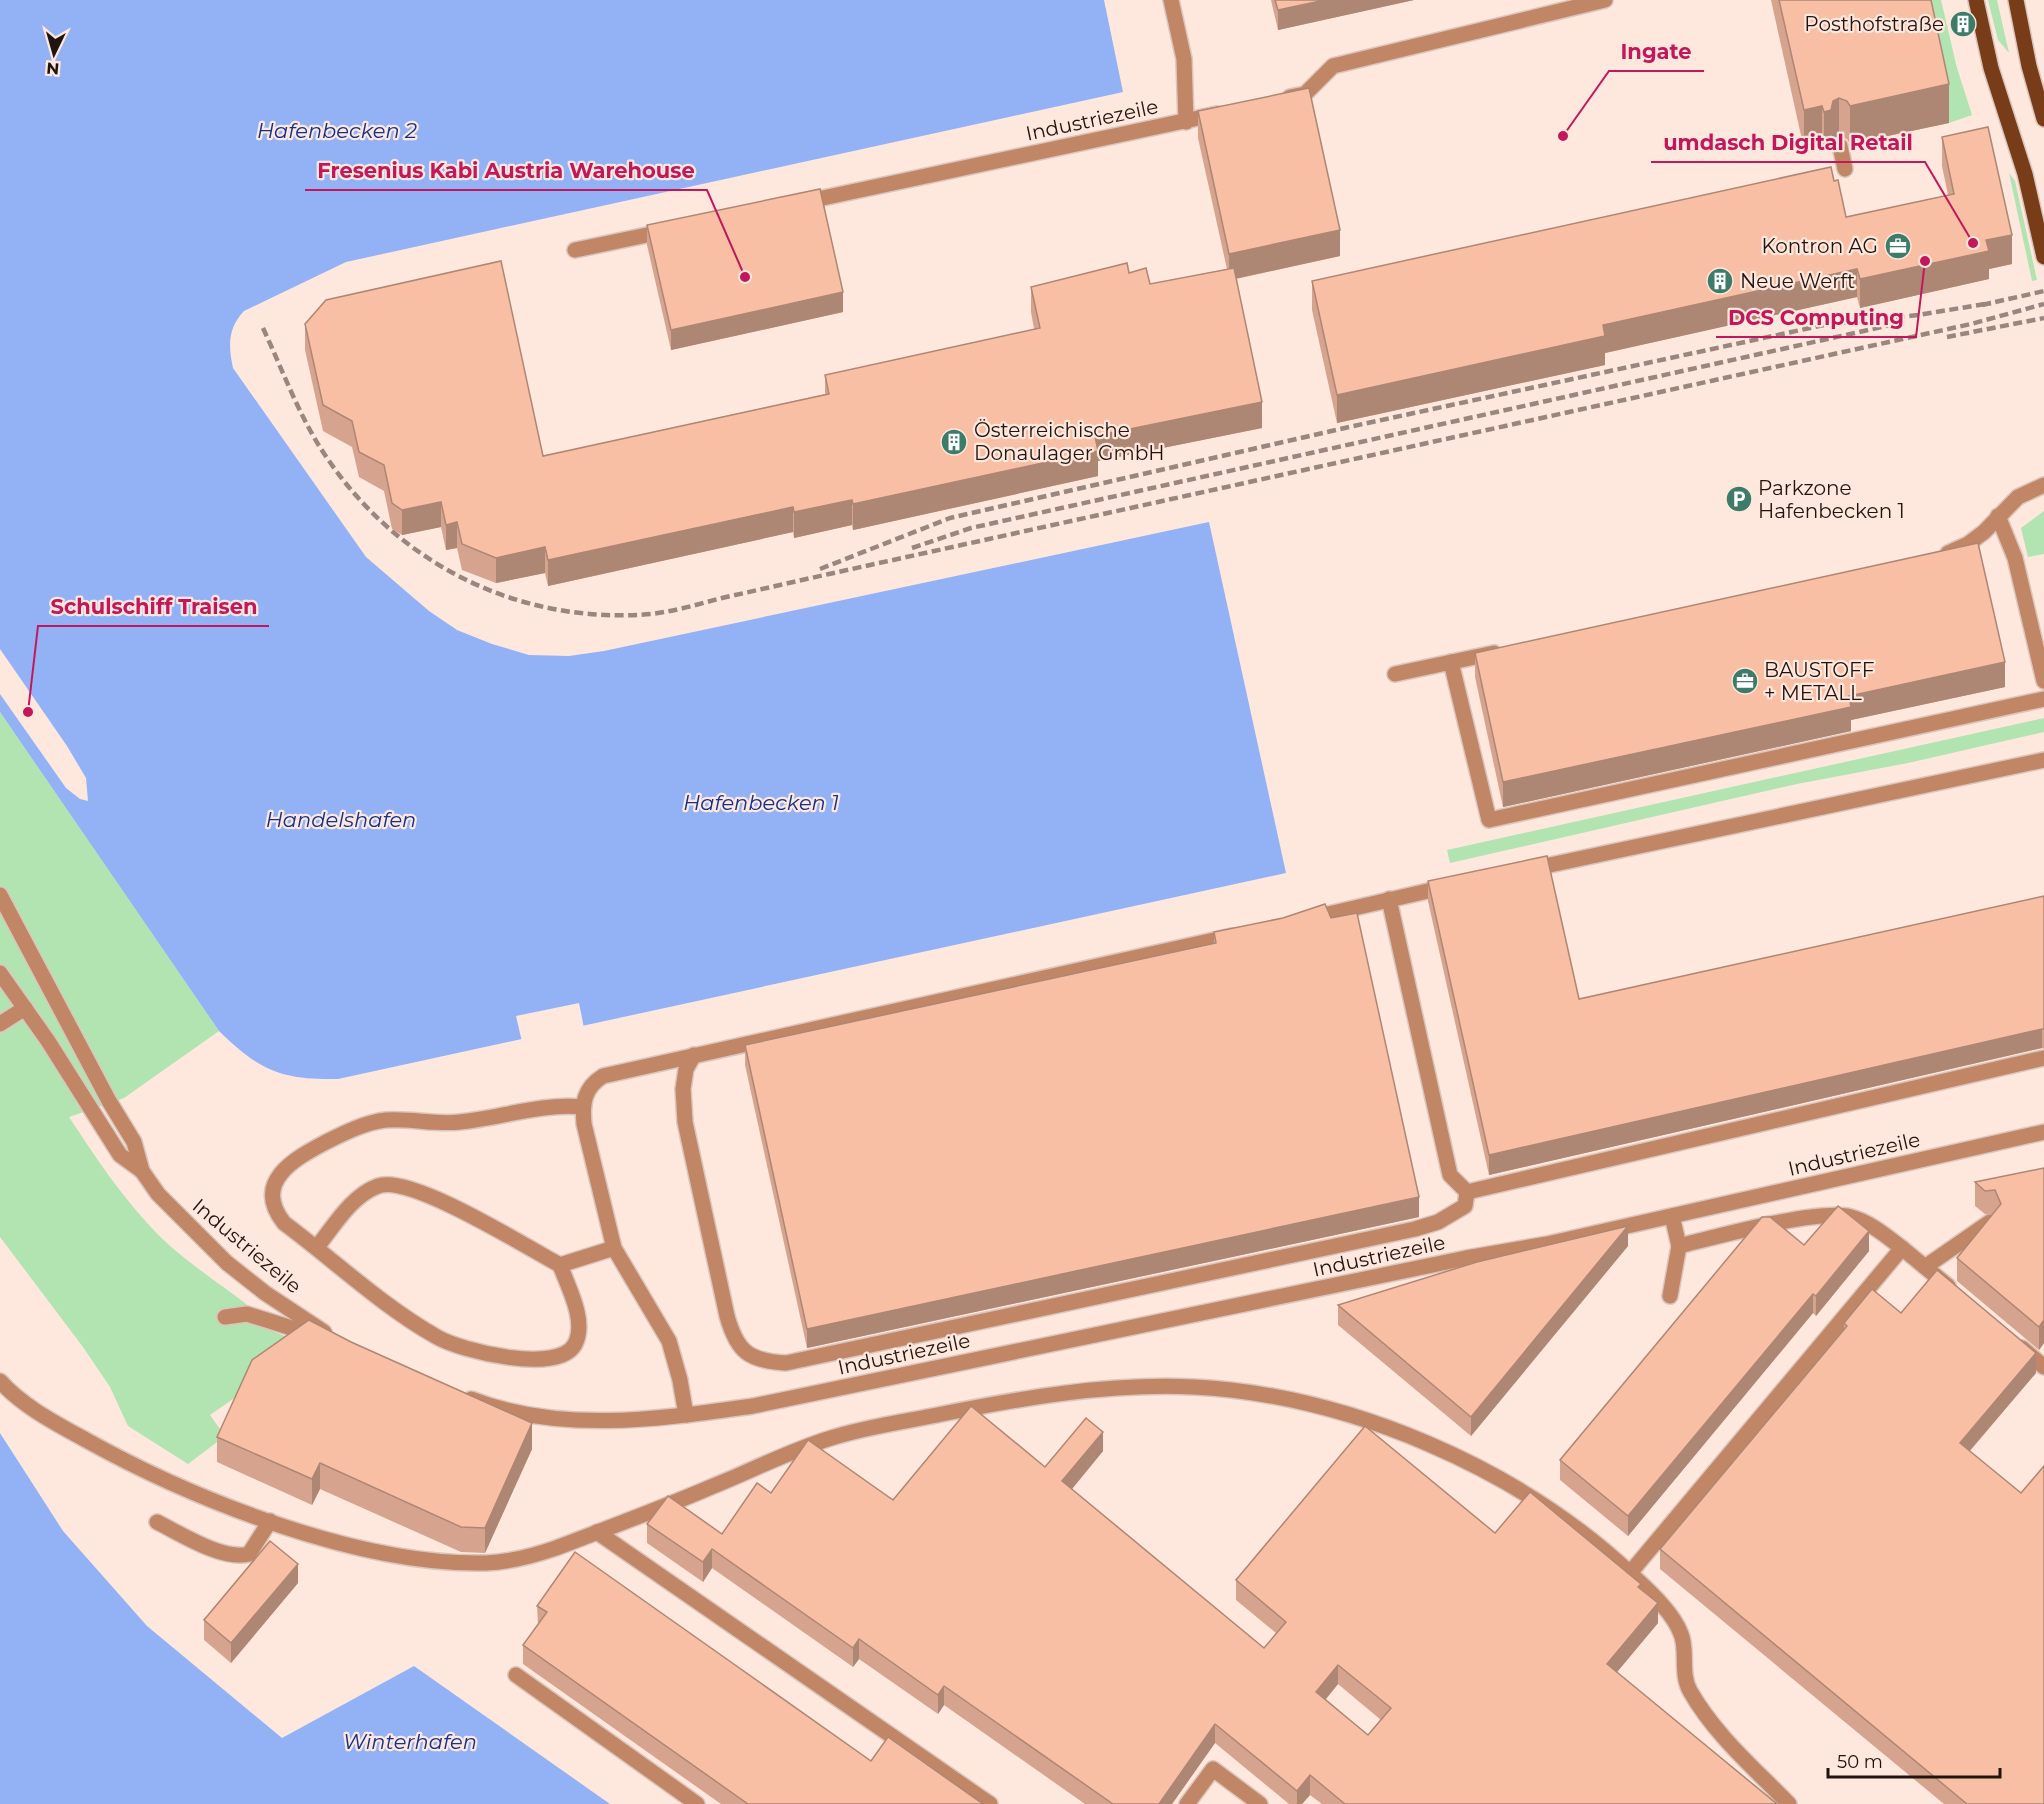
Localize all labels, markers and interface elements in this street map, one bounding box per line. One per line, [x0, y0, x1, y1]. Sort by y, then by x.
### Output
building icon: Posthofstraße [1948, 9, 1978, 39]
place label: Posthofstraße [1804, 12, 1944, 36]
north arrow [24, 24, 84, 84]
callout: Ingate [1609, 32, 1704, 71]
text: Ingate [1620, 39, 1692, 64]
text: N [45, 58, 60, 78]
street label: Industriezeile [1024, 94, 1160, 146]
water label: Hafenbecken 2 [257, 118, 417, 143]
callout: umdasch Digital Retail [1651, 123, 1925, 162]
text: umdasch Digital Retail [1663, 130, 1913, 155]
callout: Fresenius Kabi Austria Warehouse [305, 151, 707, 190]
text: Fresenius Kabi Austria Warehouse [317, 158, 695, 183]
office icon: Kontron AG [1883, 231, 1913, 261]
place label: Kontron AG [1761, 234, 1878, 258]
building icon: Neue Werft [1705, 266, 1735, 296]
place label: Neue Werft [1740, 269, 1855, 293]
callout: DCS Computing [1716, 298, 1916, 337]
text: DCS Computing [1728, 305, 1904, 330]
place label: Österreichische Donaulager GmbH [974, 418, 1165, 465]
building icon: Österreichische Donaulager GmbH [939, 427, 969, 457]
place label: Parkzone Hafenbecken 1 [1758, 476, 1905, 523]
parking icon: Parkzone Hafenbecken 1 [1724, 484, 1754, 514]
callout: Schulschiff Traisen [38, 587, 269, 626]
text: Schulschiff Traisen [51, 594, 257, 619]
place label: BAUSTOFF + METALL [1764, 658, 1874, 705]
office icon: BAUSTOFF + METALL [1730, 666, 1760, 696]
water label: Hafenbecken 1 [683, 790, 839, 815]
water label: Handelshafen [266, 807, 416, 832]
street label: Industriezeile [1786, 1127, 1922, 1181]
street label: Industriezeile [188, 1194, 306, 1298]
street label: Industriezeile [1311, 1230, 1447, 1282]
street label: Industriezeile [836, 1328, 972, 1380]
water label: Winterhafen [343, 1729, 477, 1754]
scale bar [1828, 1741, 2000, 1779]
text: 50 m [1837, 1751, 1883, 1773]

